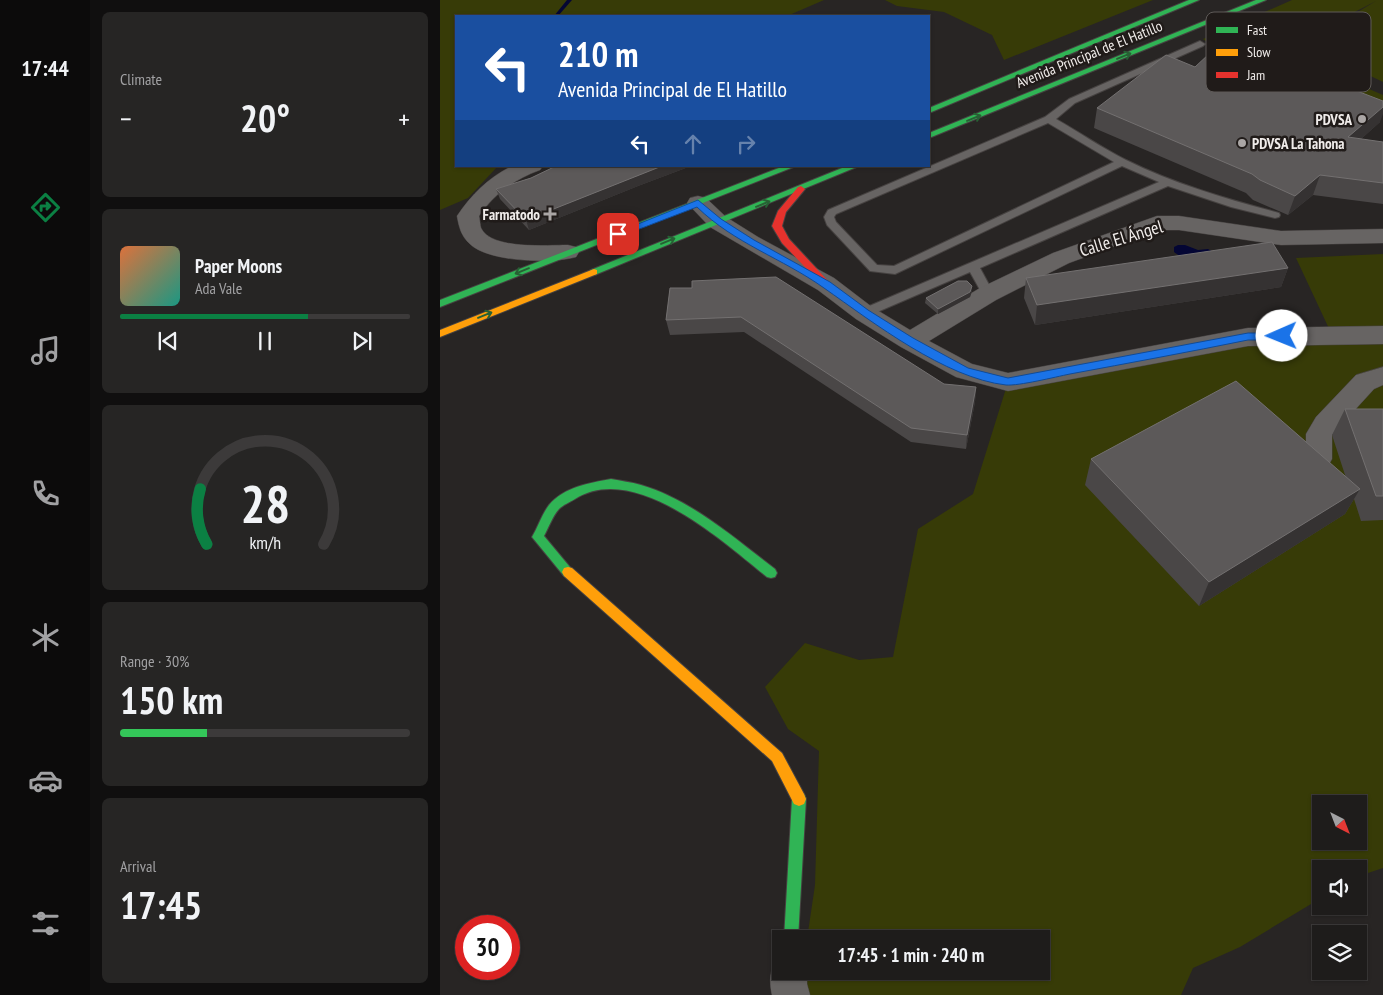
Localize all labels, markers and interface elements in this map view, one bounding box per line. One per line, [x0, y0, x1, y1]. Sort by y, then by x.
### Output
legend [1206, 12, 1371, 92]
street label: Avenida Principal de El Hatillo [1013, 16, 1165, 92]
text: Fast [1247, 21, 1267, 39]
text: 210 m [558, 31, 639, 77]
icon: left [475, 35, 540, 100]
text: Slow [1247, 43, 1271, 61]
one-way arrow [1116, 51, 1131, 61]
text: 17:44 [21, 54, 69, 82]
text: Jam [1246, 66, 1265, 84]
text: Climate [120, 69, 162, 89]
text: Avenida Principal de El Hatillo [558, 75, 787, 103]
text: 20° [240, 93, 290, 142]
text: − [120, 100, 132, 137]
text: + [398, 100, 410, 137]
place label: PDVSA [1316, 110, 1352, 129]
one-way arrow [966, 112, 981, 122]
marker: PDVSA [1356, 113, 1368, 125]
icon: left [626, 130, 654, 158]
icon: ahead [679, 130, 707, 158]
icon: right [732, 130, 760, 158]
place label: PDVSA La Tahona [1252, 134, 1345, 153]
marker: PDVSA La Tahona [1236, 137, 1248, 149]
icon: directions [28, 190, 63, 225]
one-way arrow [755, 199, 770, 208]
place label: Farmatodo [483, 205, 540, 224]
marker: Farmatodo [544, 208, 556, 220]
pin [597, 213, 639, 255]
street label: Calle El Ángel [1077, 214, 1166, 262]
icon: arrive [604, 220, 632, 248]
one-way arrow [660, 236, 675, 245]
text: Paper Moons [195, 254, 282, 278]
one-way arrow [515, 266, 530, 276]
text: Ada Vale [195, 278, 242, 298]
position arrow [1255, 309, 1307, 361]
one-way arrow [477, 310, 492, 320]
icon: previous [154, 327, 182, 355]
icon: pause [251, 327, 279, 355]
icon: next [348, 327, 376, 355]
icon: music [28, 333, 63, 368]
text: 28 [240, 470, 290, 537]
icon: phone [28, 476, 63, 511]
text: km/h [249, 531, 281, 554]
icon: climate [28, 620, 63, 655]
text: Range · 30% [120, 651, 189, 671]
text: 150 km [120, 675, 223, 724]
icon: car [28, 763, 63, 798]
north arrow [1312, 795, 1368, 850]
map controls [1312, 795, 1367, 980]
text: Arrival [120, 856, 156, 876]
button: sound [1312, 860, 1367, 915]
text: 17:45 [120, 880, 202, 929]
icon: filters [28, 906, 63, 941]
speed limit sign: 30 [455, 915, 520, 980]
button: layers [1312, 925, 1367, 980]
text: 17:45 · 1 min · 240 m [838, 943, 984, 967]

